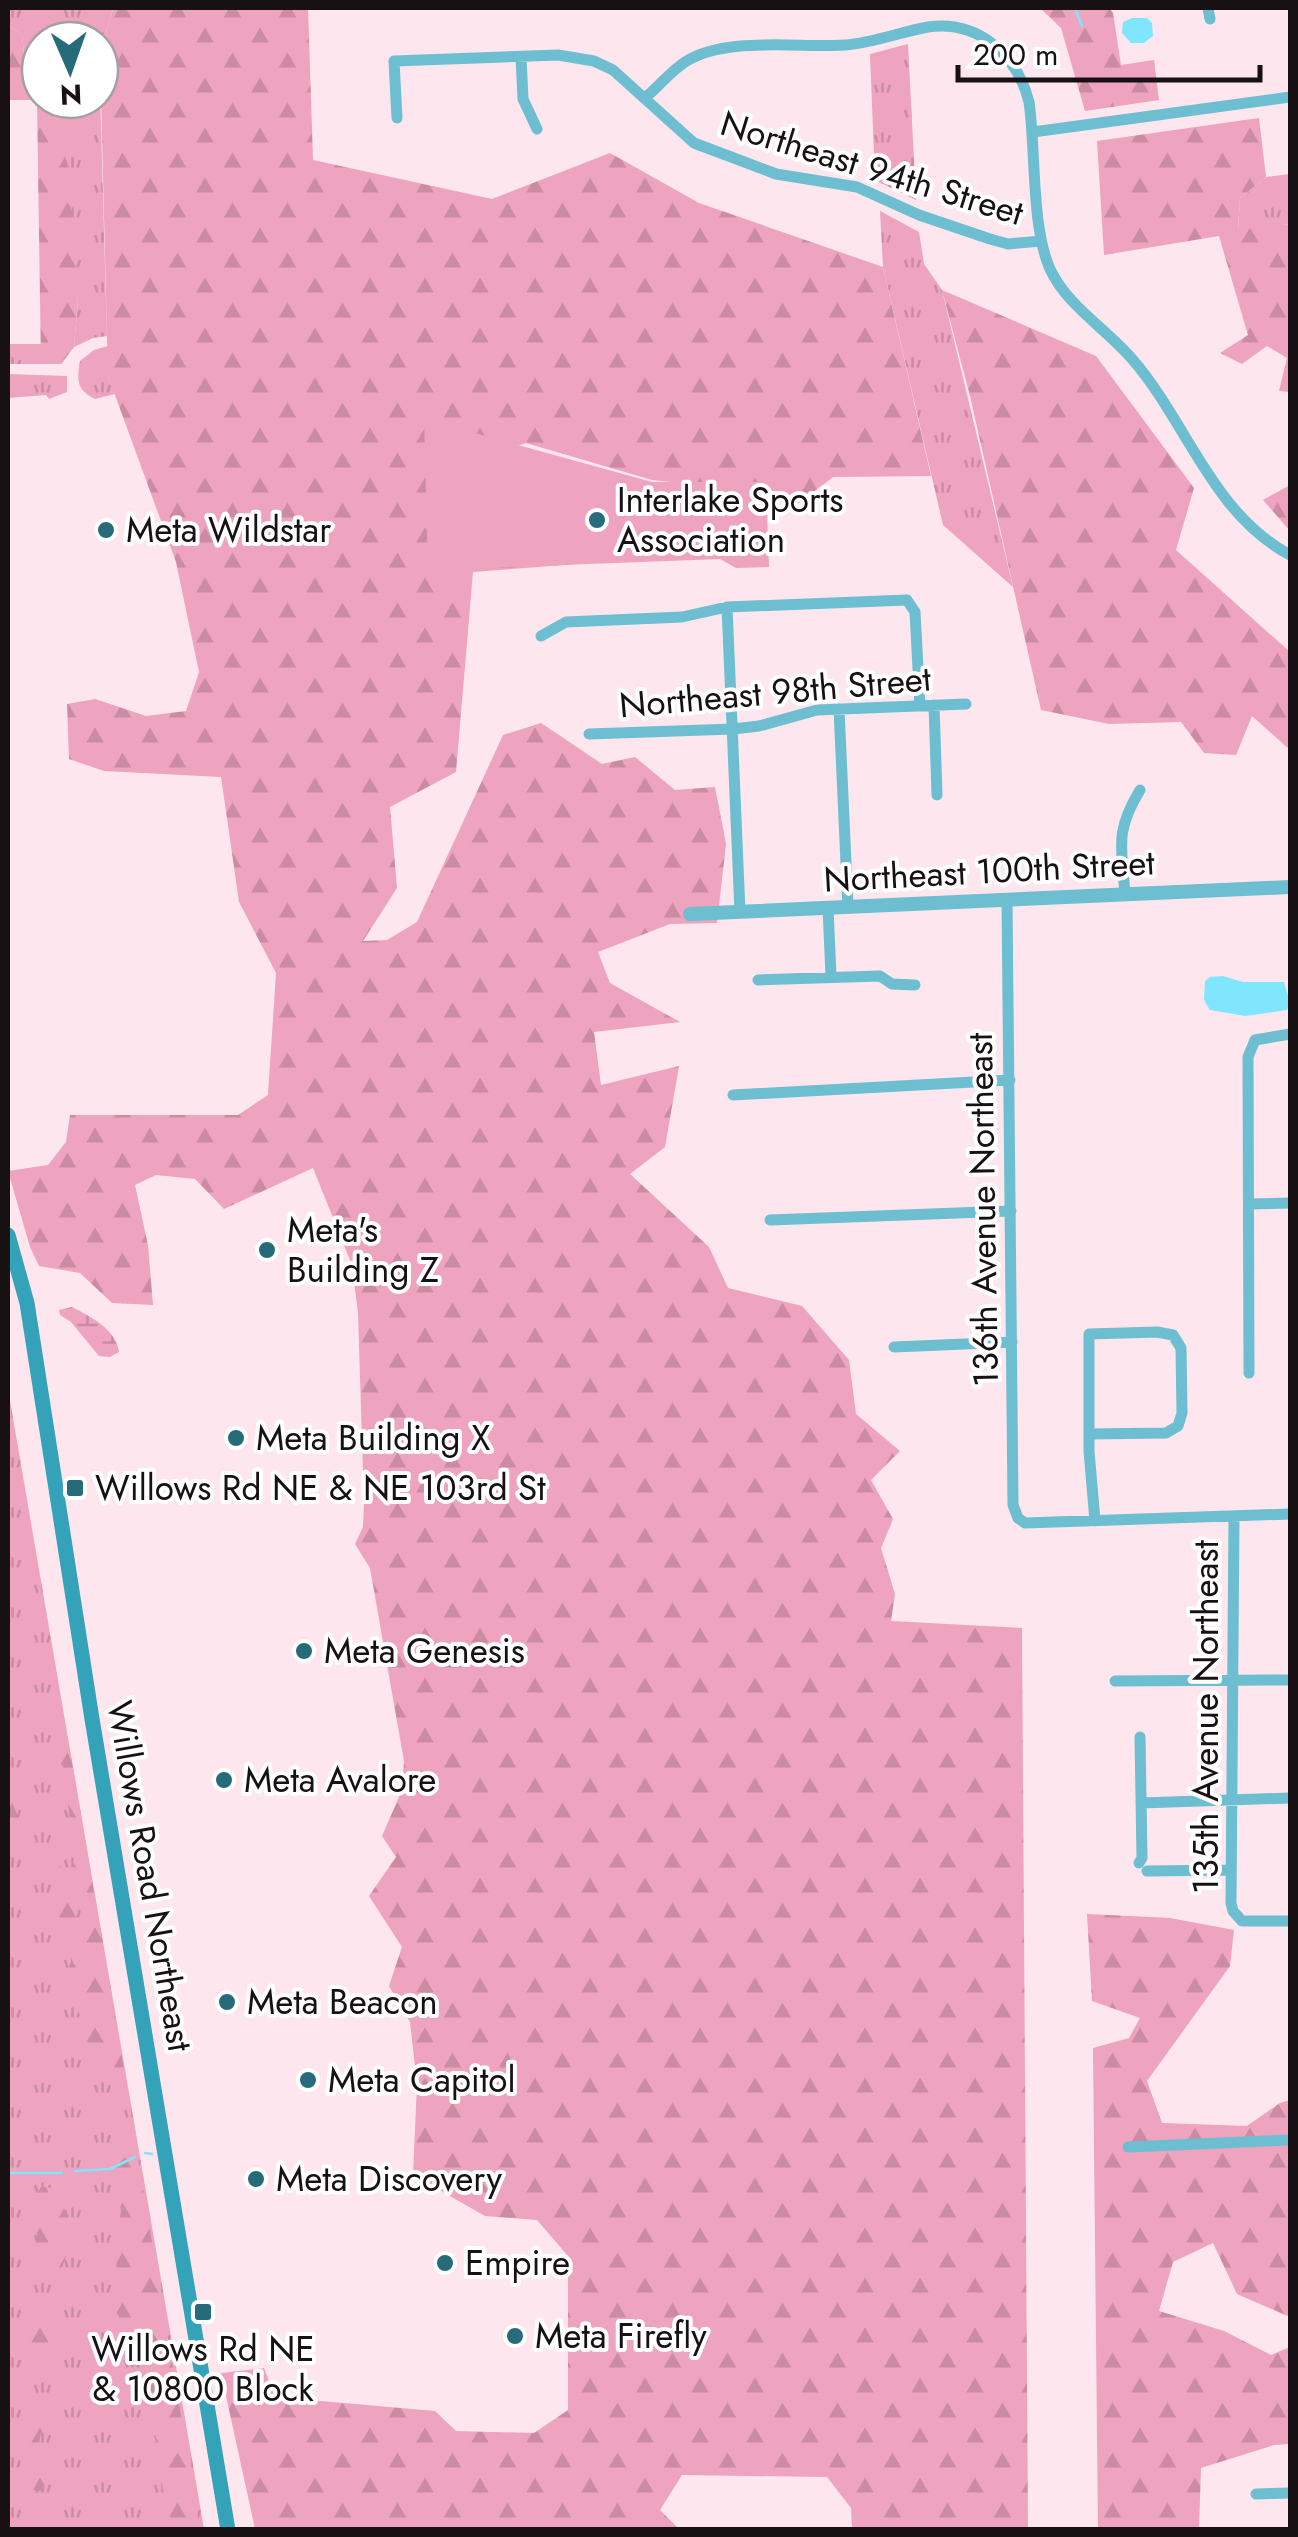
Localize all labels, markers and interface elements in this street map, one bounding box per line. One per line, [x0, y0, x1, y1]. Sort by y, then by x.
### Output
north arrow [20, 20, 120, 120]
scale bar [958, 20, 1260, 82]
text: 200 m [973, 33, 1058, 76]
text: N [59, 74, 83, 115]
street label: Northeast 94th Street [714, 98, 1030, 238]
place label: Interlake Sports Association [617, 475, 843, 565]
place label: Meta Wildstar [126, 505, 331, 555]
marker: Interlake Sports Association [586, 509, 608, 531]
marker: Meta Wildstar [95, 519, 117, 541]
street label: Northeast 98th Street [617, 653, 934, 731]
street label: Northeast 100th Street [822, 837, 1156, 905]
street label: 136th Avenue Northeast [955, 1032, 1011, 1388]
place label: Meta's Building Z [287, 1205, 439, 1295]
marker: Meta's Building Z [256, 1239, 278, 1261]
place label: Meta Building X [256, 1413, 491, 1463]
marker: Meta Building X [225, 1427, 247, 1449]
place label: Willows Rd NE & NE 103rd St [95, 1463, 546, 1513]
marker: Willows Rd NE & NE 103rd St [64, 1477, 86, 1499]
street label: 135th Avenue Northeast [1181, 1540, 1231, 1894]
place label: Meta Genesis [324, 1626, 525, 1676]
marker: Meta Genesis [293, 1640, 315, 1662]
street label: Willows Road Northeast [95, 1697, 206, 2056]
place label: Meta Avalore [244, 1755, 436, 1805]
marker: Meta Avalore [213, 1769, 235, 1791]
place label: Meta Beacon [247, 1977, 438, 2027]
marker: Meta Beacon [216, 1991, 238, 2013]
place label: Meta Capitol [328, 2055, 516, 2105]
marker: Meta Capitol [297, 2069, 319, 2091]
place label: Meta Discovery [276, 2154, 502, 2204]
marker: Meta Discovery [245, 2168, 267, 2190]
place label: Empire [465, 2238, 570, 2288]
marker: Empire [434, 2252, 456, 2274]
marker: Willows Rd NE & 10800 Block [192, 2301, 214, 2323]
place label: Meta Firefly [535, 2311, 707, 2361]
place label: Willows Rd NE & 10800 Block [91, 2324, 315, 2414]
marker: Meta Firefly [504, 2325, 526, 2347]

